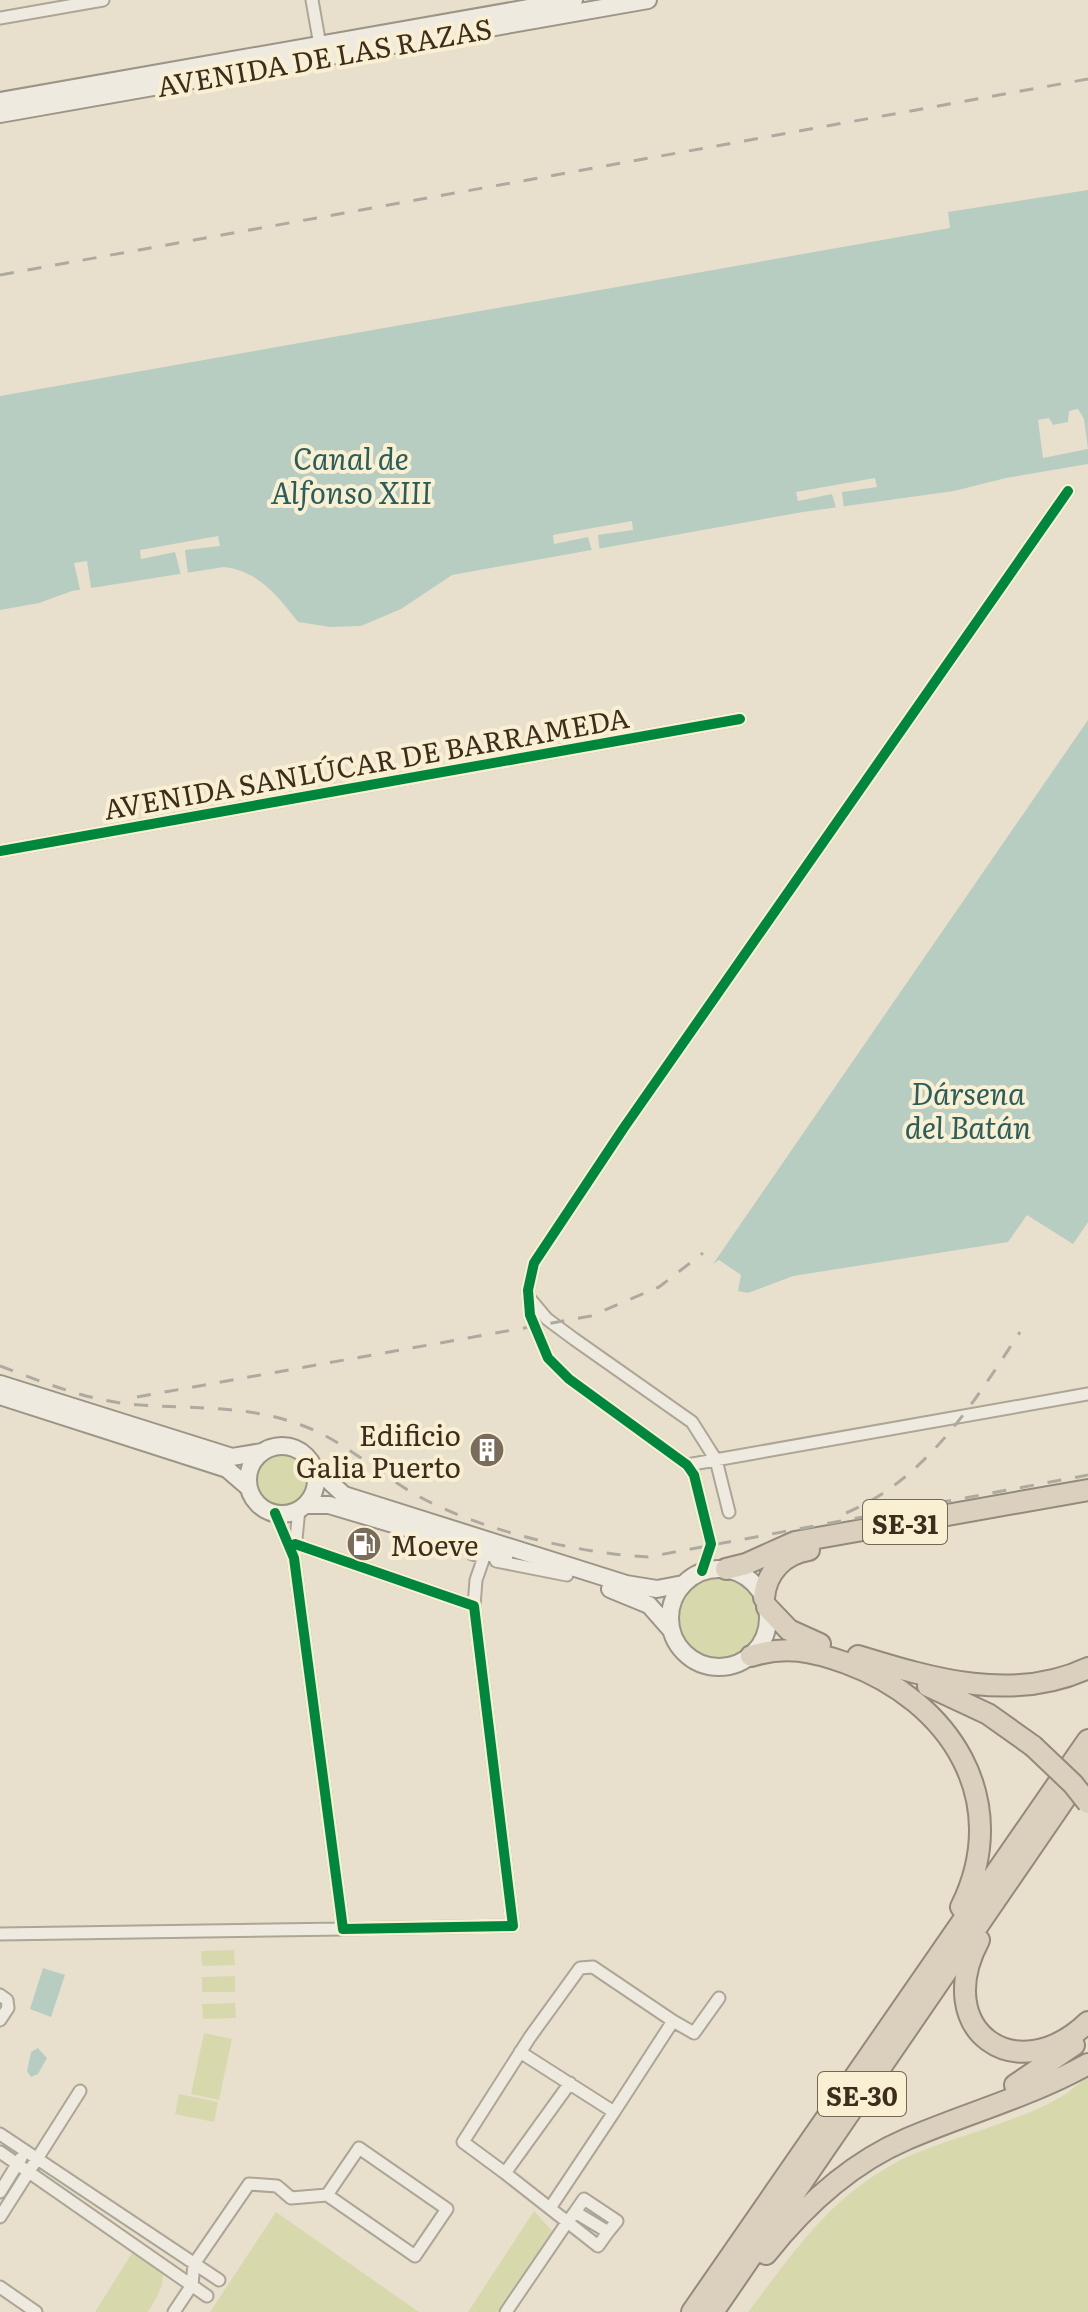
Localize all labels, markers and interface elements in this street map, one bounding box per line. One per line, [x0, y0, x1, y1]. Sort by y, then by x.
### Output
street label: AVENIDA DE LAS RAZAS [153, 6, 495, 106]
water label: Canal de Alfonso XIII [270, 435, 432, 513]
street label: AVENIDA SANLÚCAR DE BARRAMEDA [100, 695, 633, 829]
water label: Dársena del Batán [905, 1070, 1031, 1148]
place label: Edificio Galia Puerto [296, 1413, 461, 1487]
building icon: Edificio Galia Puerto [468, 1431, 506, 1469]
road number: SE-31 [863, 1500, 947, 1544]
place label: Moeve [390, 1523, 478, 1565]
fuel station icon: Moeve [345, 1525, 383, 1563]
road number: SE-30 [818, 2072, 906, 2116]

